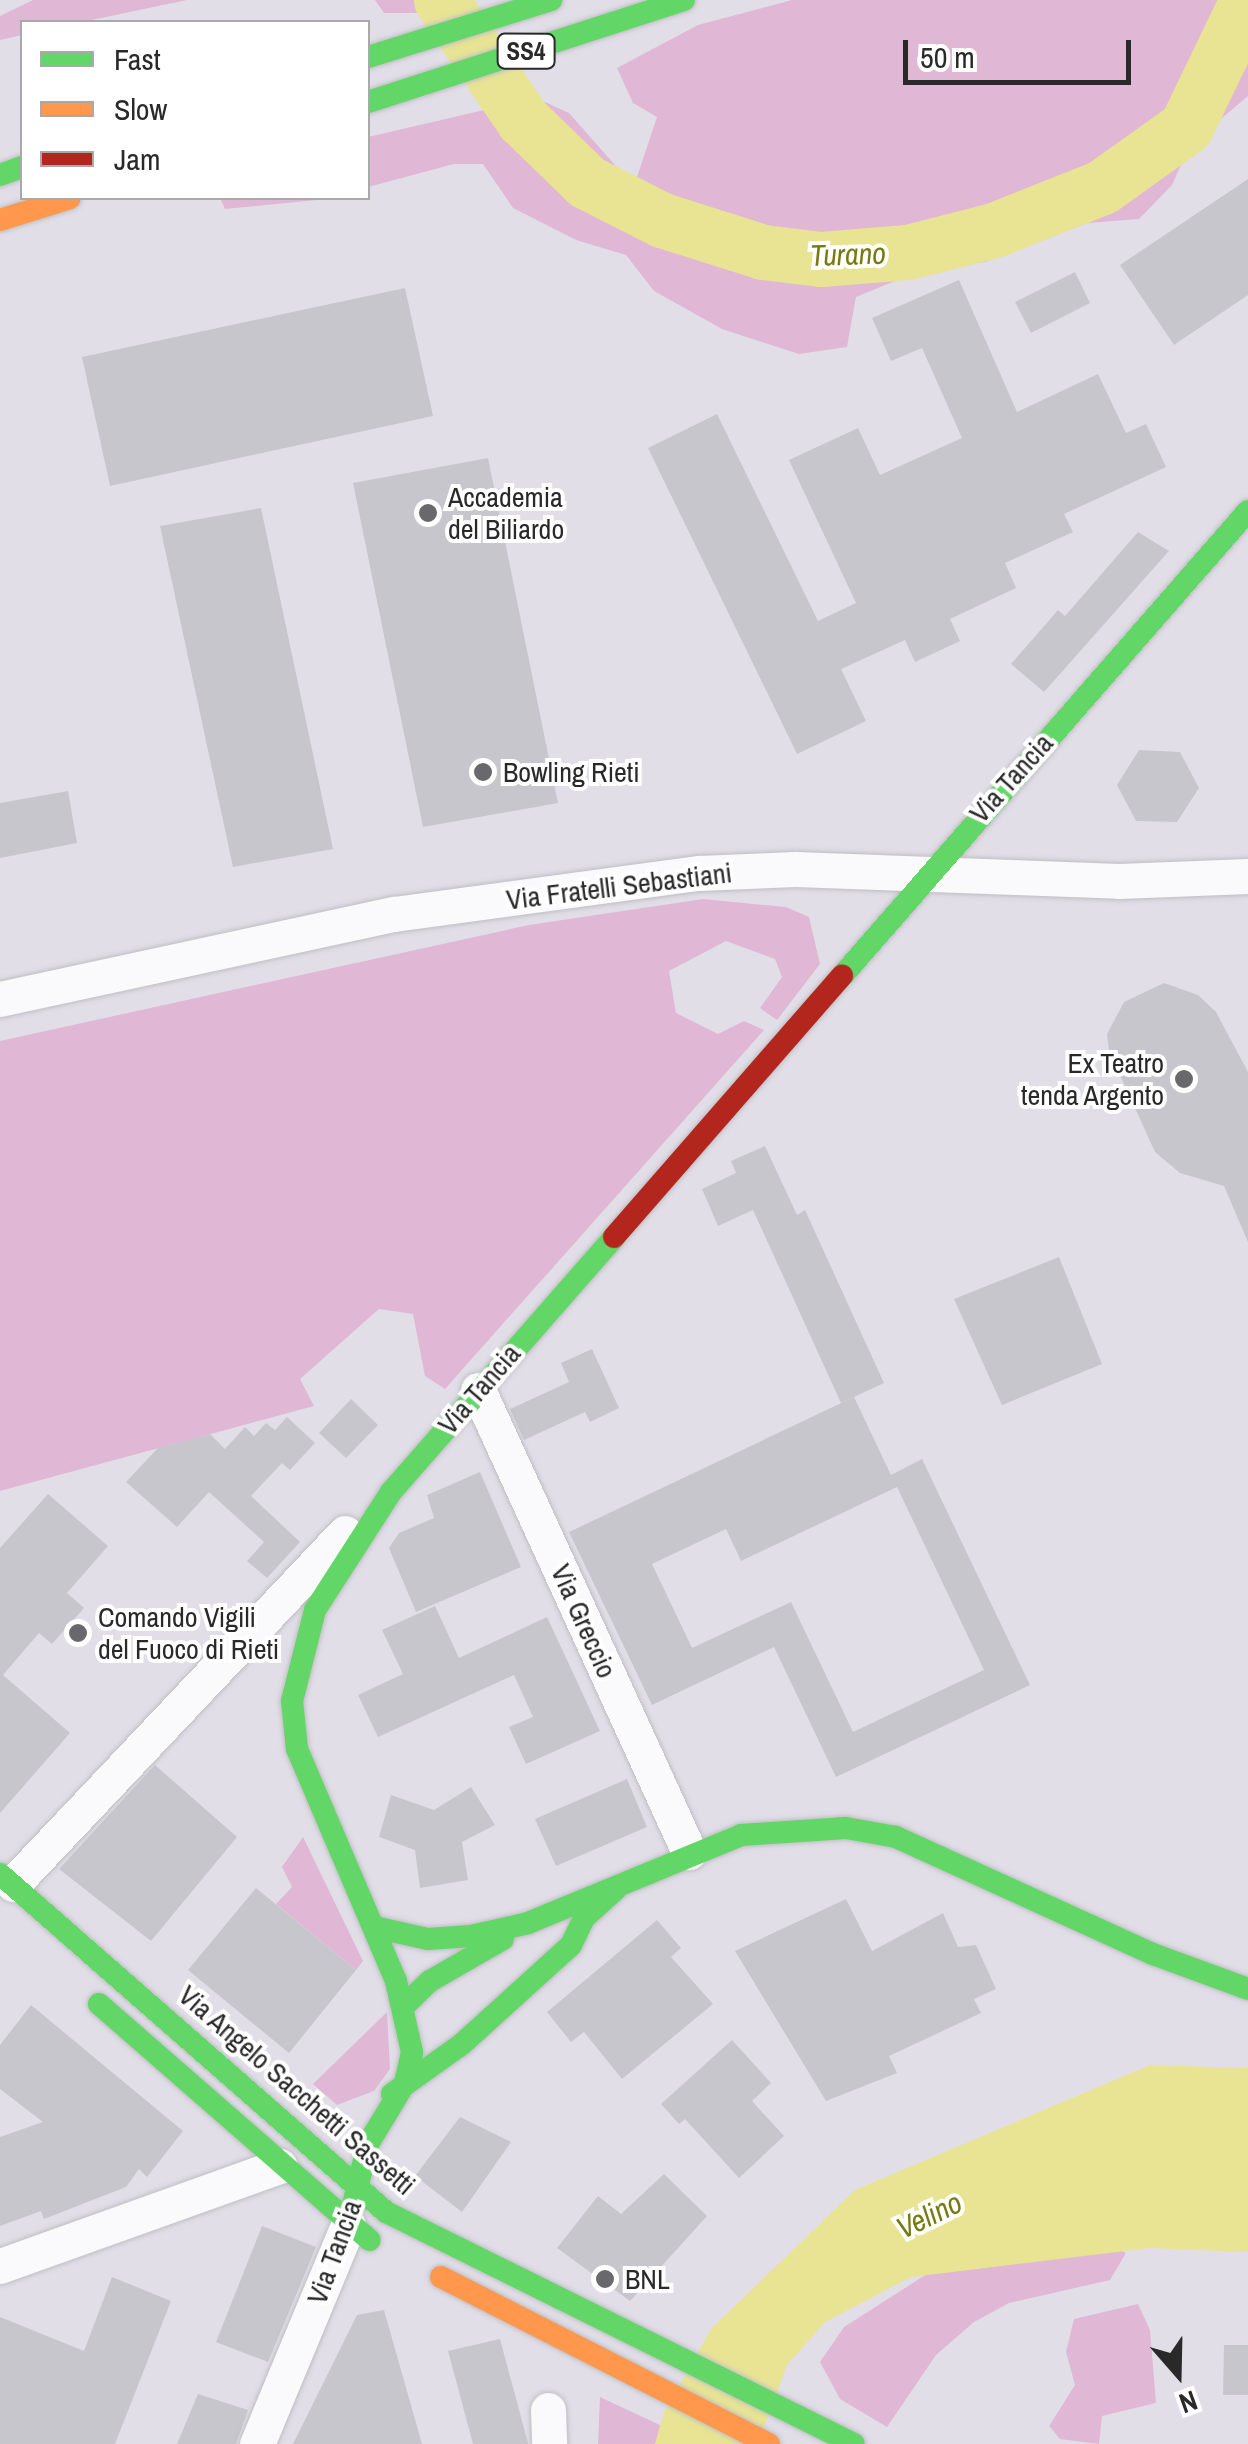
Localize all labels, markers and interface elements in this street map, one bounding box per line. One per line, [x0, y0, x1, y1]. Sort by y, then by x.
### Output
legend [20, 20, 370, 200]
scale bar [908, 20, 1136, 82]
road number: SS4 [496, 31, 556, 71]
text: 50 m [920, 37, 975, 77]
text: Fast [114, 39, 161, 79]
text: Slow [114, 89, 167, 129]
text: Jam [114, 139, 160, 179]
water label: Turano [809, 235, 887, 273]
place label: Accademia del Biliardo [448, 480, 564, 546]
marker: Accademia del Biliardo [417, 502, 439, 524]
street label: Via Tancia [962, 726, 1060, 830]
place label: Bowling Rieti [503, 755, 640, 789]
marker: Bowling Rieti [472, 761, 494, 783]
street label: Via Fratelli Sebastiani [504, 856, 734, 916]
place label: Ex Teatro tenda Argento [1020, 1046, 1164, 1112]
marker: Ex Teatro tenda Argento [1173, 1068, 1195, 1090]
street label: Via Tancia [431, 1337, 527, 1441]
street label: Via Greccio [544, 1559, 624, 1683]
place label: Comando Vigili del Fuoco di Rieti [98, 1600, 279, 1666]
marker: Comando Vigili del Fuoco di Rieti [67, 1622, 89, 1644]
street label: Via Angelo Sacchetti Sassetti [171, 1978, 423, 2202]
water label: Velino [891, 2184, 967, 2246]
street label: Via Tancia [300, 2195, 368, 2309]
place label: BNL [625, 2262, 670, 2296]
marker: BNL [594, 2268, 616, 2290]
north arrow [1128, 2324, 1228, 2424]
text: N [1174, 2381, 1203, 2423]

